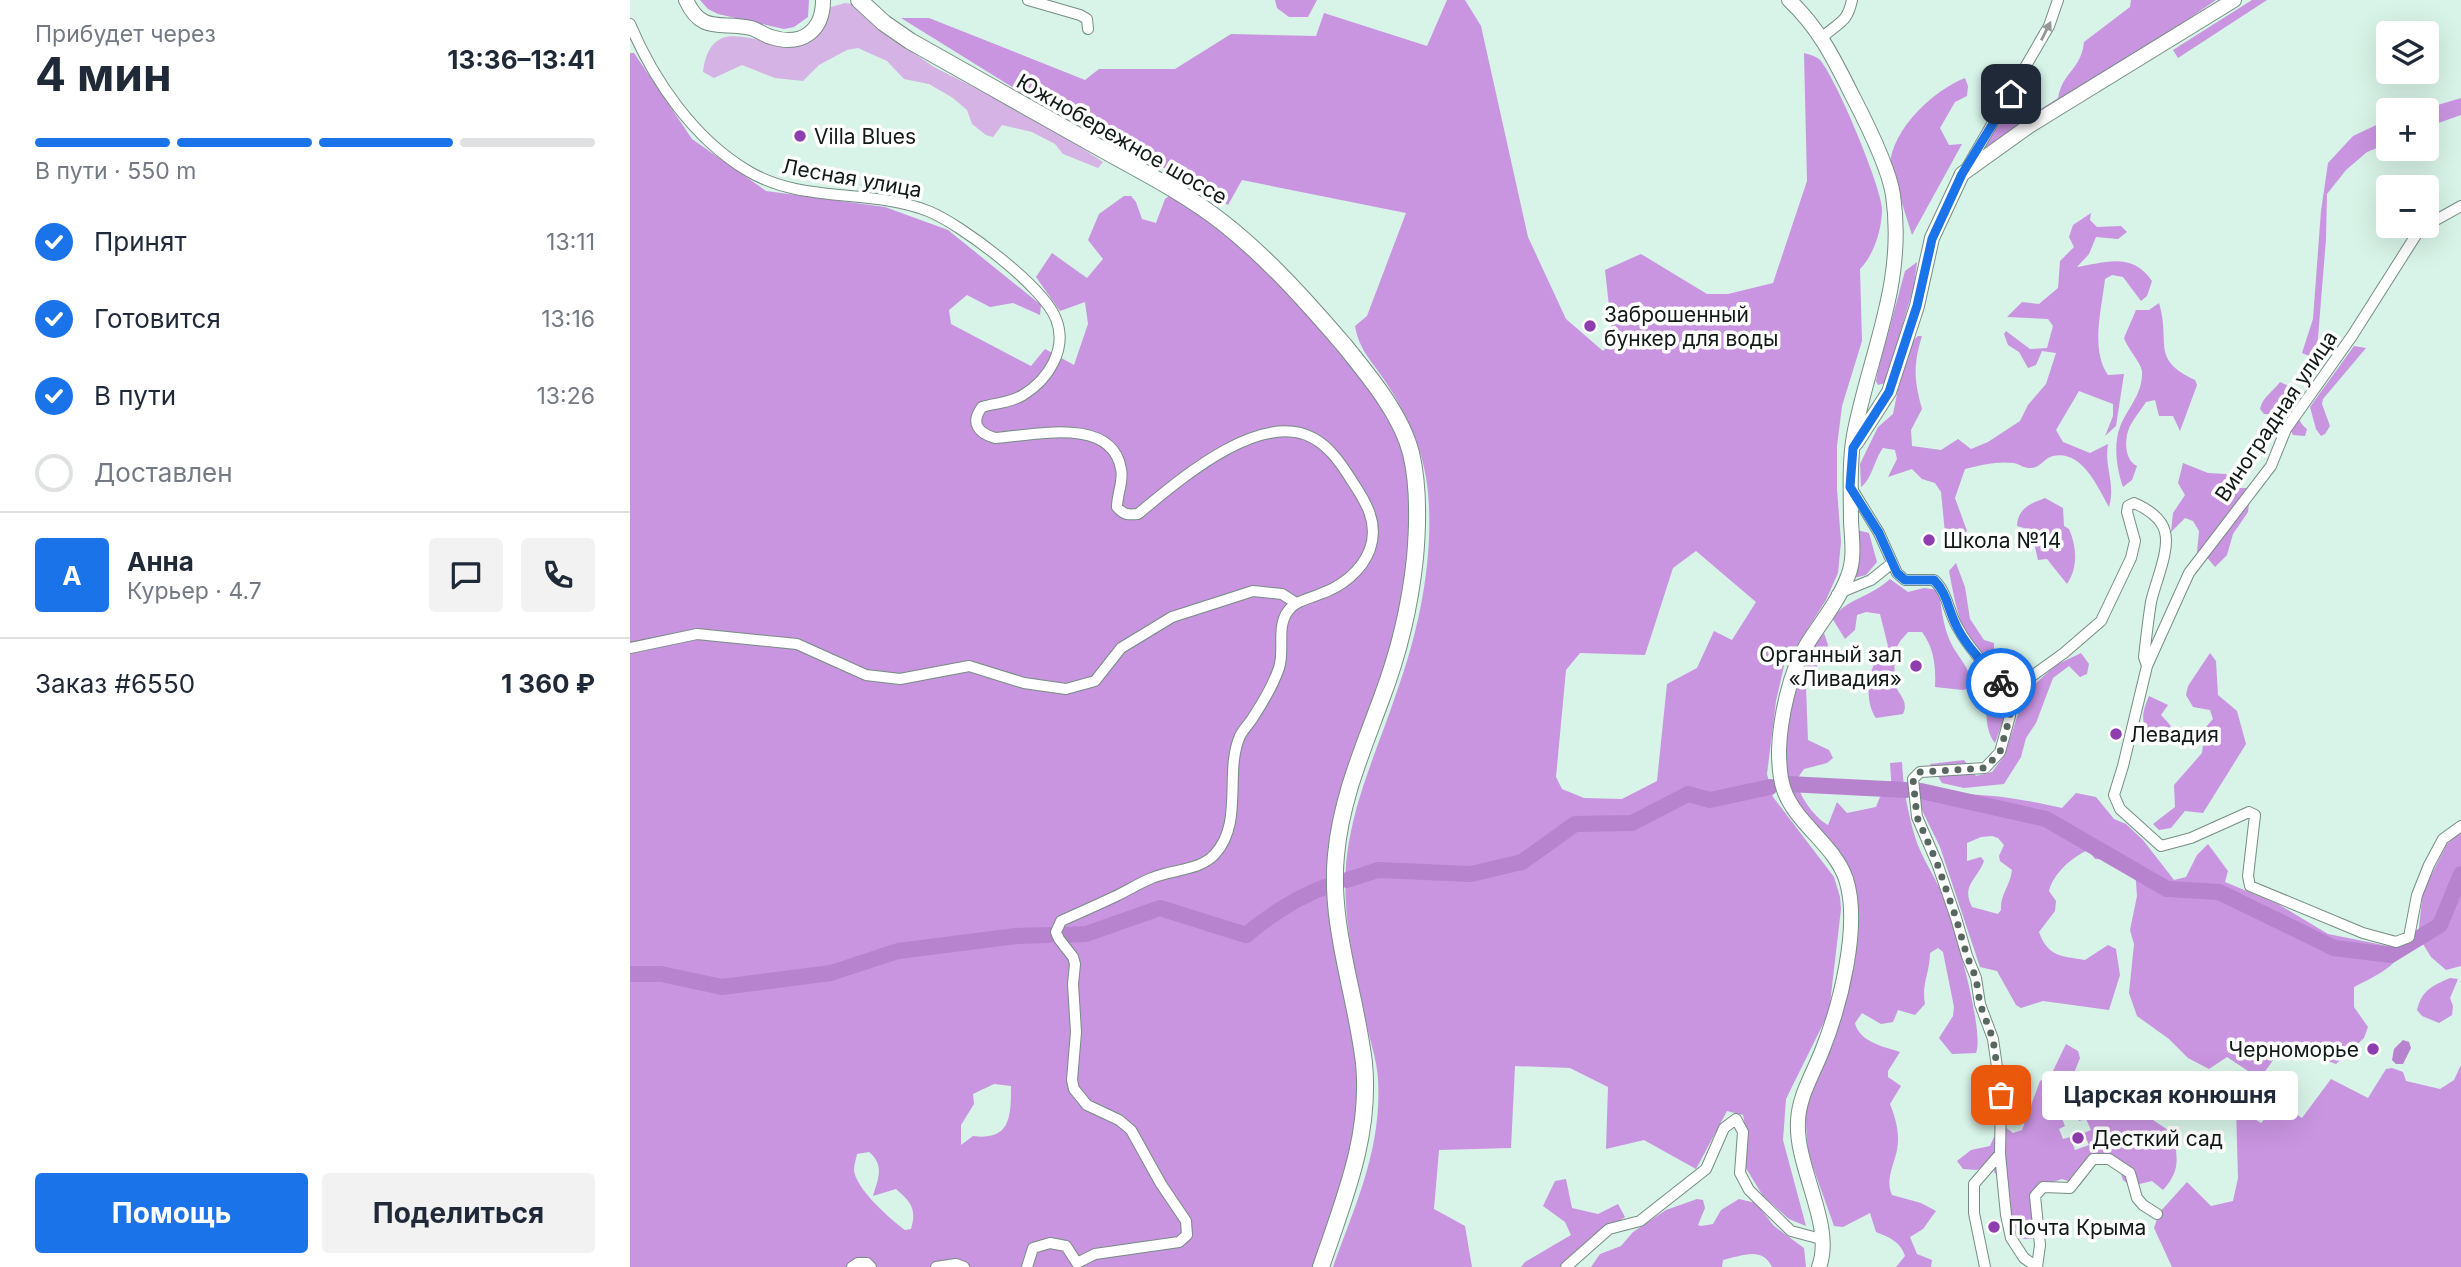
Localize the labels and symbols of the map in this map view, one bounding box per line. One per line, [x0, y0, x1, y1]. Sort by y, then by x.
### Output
one-way arrow [2041, 21, 2052, 41]
pin [1981, 64, 2041, 124]
street label: Южнобережное шоссе [1012, 68, 1232, 210]
place label: Villa Blues [814, 124, 916, 149]
marker: Villa Blues [792, 128, 808, 144]
street label: Лесная улица [780, 153, 924, 203]
place label: Заброшенный бункер для воды [1604, 302, 1779, 351]
marker: Заброшенный бункер для воды [1582, 318, 1598, 334]
street label: Виноградная улица [2210, 326, 2342, 506]
place label: Школа №14 [1943, 528, 2061, 553]
marker: Школа №14 [1921, 532, 1937, 548]
place label: Органный зал «Ливадия» [1759, 642, 1902, 691]
courier [1966, 648, 2036, 718]
marker: Органный зал «Ливадия» [1908, 658, 1924, 674]
place label: Левадия [2130, 722, 2219, 747]
marker: Левадия [2108, 726, 2124, 742]
place label: Черноморье [2229, 1037, 2359, 1062]
marker: Черноморье [2365, 1041, 2381, 1057]
pin [1971, 1065, 2031, 1125]
callout: Царская конюшня [2043, 1070, 2298, 1120]
place label: Десткий сад [2092, 1126, 2223, 1151]
marker: Десткий сад [2070, 1130, 2086, 1146]
place label: Почта Крыма [2008, 1215, 2146, 1240]
marker: Почта Крыма [1986, 1219, 2002, 1235]

